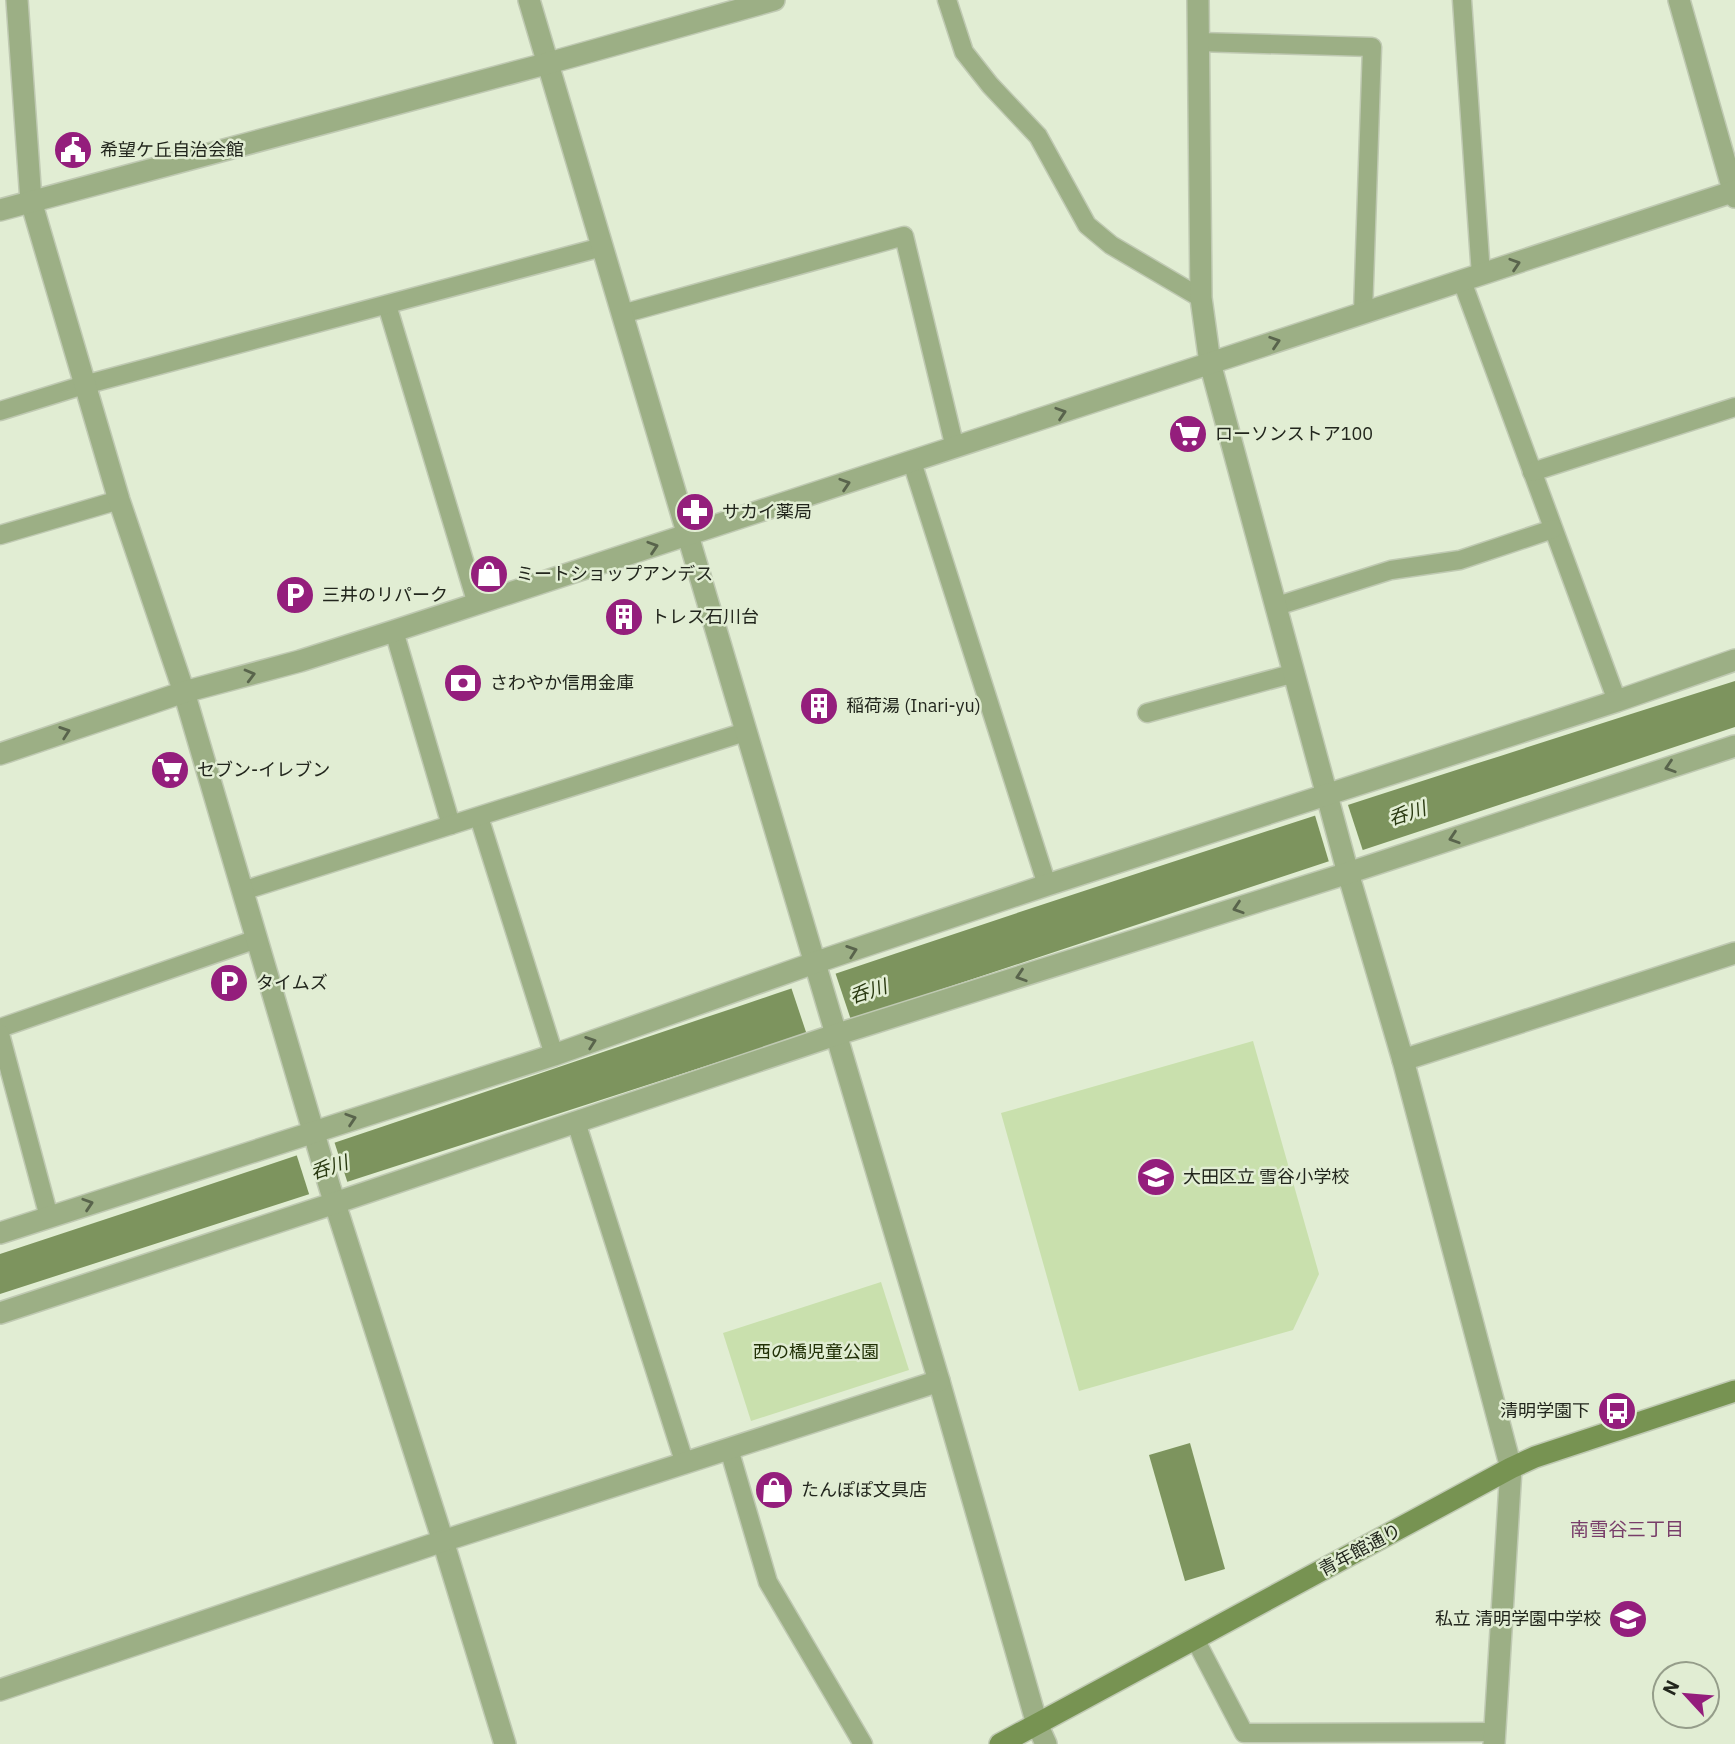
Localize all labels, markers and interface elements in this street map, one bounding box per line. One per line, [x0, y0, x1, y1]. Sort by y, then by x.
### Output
public building icon: 希望ケ丘自治会館 [52, 129, 94, 171]
place label: 希望ケ丘自治会館 [100, 138, 244, 161]
one-way arrow [1508, 258, 1520, 272]
one-way arrow [1269, 335, 1281, 350]
one-way arrow [1054, 407, 1066, 421]
supermarket icon: ローソンストア100 [1167, 413, 1209, 455]
place label: ローソンストア100 [1215, 422, 1373, 445]
one-way arrow [838, 478, 850, 492]
pharmacy icon: サカイ薬局 [674, 491, 716, 533]
place label: サカイ薬局 [722, 500, 812, 523]
one-way arrow [647, 540, 659, 555]
shop icon: ミートショップアンデス [468, 553, 510, 595]
place label: ミートショップアンデス [516, 562, 713, 585]
parking icon: 三井のリパーク [274, 574, 316, 616]
place label: 三井のリパーク [322, 583, 448, 606]
building icon: トレス石川台 [603, 596, 645, 638]
place label: トレス石川台 [651, 605, 759, 628]
bank icon: さわやか信用金庫 [442, 662, 484, 704]
one-way arrow [243, 669, 255, 683]
place label: さわやか信用金庫 [490, 671, 634, 694]
building icon: 稲荷湯 (Inari-yu) [798, 685, 840, 727]
place label: 稲荷湯 (Inari-yu) [846, 694, 981, 717]
one-way arrow [58, 726, 70, 741]
supermarket icon: セブン-イレブン [149, 749, 191, 791]
place label: セブン-イレブン [197, 758, 330, 781]
one-way arrow [1665, 759, 1677, 773]
water label: 呑川 [1385, 795, 1431, 830]
one-way arrow [1448, 830, 1461, 844]
one-way arrow [1232, 899, 1244, 914]
one-way arrow [846, 944, 858, 959]
parking icon: タイムズ [208, 962, 250, 1004]
one-way arrow [1015, 968, 1027, 983]
place label: タイムズ [256, 971, 328, 994]
water label: 呑川 [846, 973, 892, 1008]
one-way arrow [584, 1036, 597, 1050]
one-way arrow [344, 1113, 357, 1127]
water label: 呑川 [307, 1149, 353, 1184]
school or university icon: 大田区立 雪谷小学校 [1135, 1156, 1177, 1198]
place label: 大田区立 雪谷小学校 [1183, 1165, 1349, 1188]
one-way arrow [81, 1198, 94, 1212]
park label: 西の橋児童公園 [753, 1340, 879, 1363]
bus stop icon: 清明学園下 [1596, 1390, 1638, 1432]
place label: 清明学園下 [1500, 1399, 1590, 1422]
shop icon: たんぽぽ文具店 [753, 1469, 795, 1511]
place label: たんぽぽ文具店 [801, 1478, 927, 1501]
district label: 南雪谷三丁目 [1570, 1517, 1684, 1541]
street label: 青年館通り [1315, 1518, 1405, 1581]
school or university icon: 私立 清明学園中学校 [1607, 1598, 1649, 1640]
place label: 私立 清明学園中学校 [1435, 1607, 1601, 1630]
north arrow [1651, 1660, 1721, 1730]
text: N [1657, 1676, 1685, 1699]

